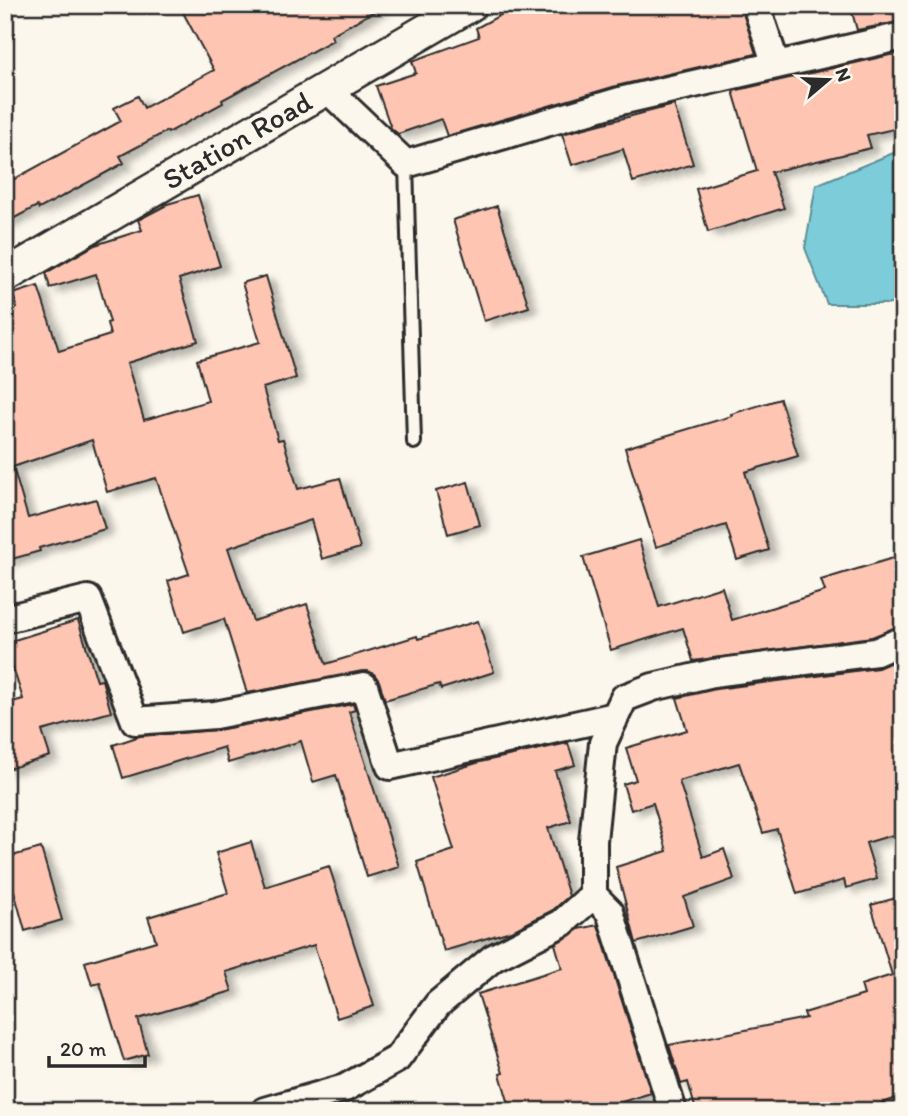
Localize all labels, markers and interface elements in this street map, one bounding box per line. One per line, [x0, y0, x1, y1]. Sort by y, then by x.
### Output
north arrow [792, 46, 862, 116]
text: N [831, 65, 857, 84]
street label: Station Road [156, 82, 319, 198]
scale bar [49, 1025, 145, 1069]
text: 20 m [60, 1036, 107, 1061]

